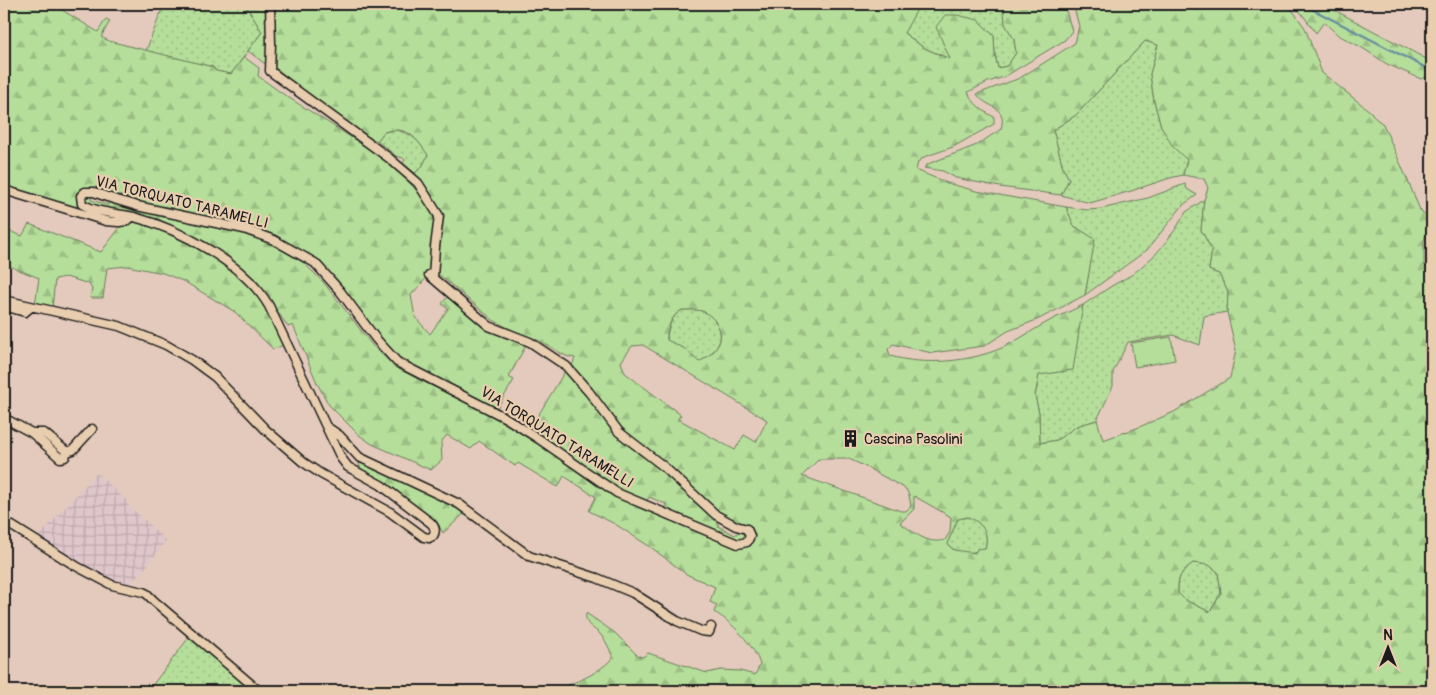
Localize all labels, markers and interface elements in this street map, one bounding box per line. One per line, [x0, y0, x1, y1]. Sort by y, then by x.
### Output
street label: VIA TORQUATO TARAMELLI [94, 172, 270, 233]
street label: VIA TORQUATO TARAMELLI [477, 382, 637, 492]
building icon: Cascina Pasolini [840, 429, 860, 449]
place label: Cascina Pasolini [864, 430, 963, 449]
north arrow [1364, 622, 1414, 672]
text: N [1383, 627, 1393, 644]

